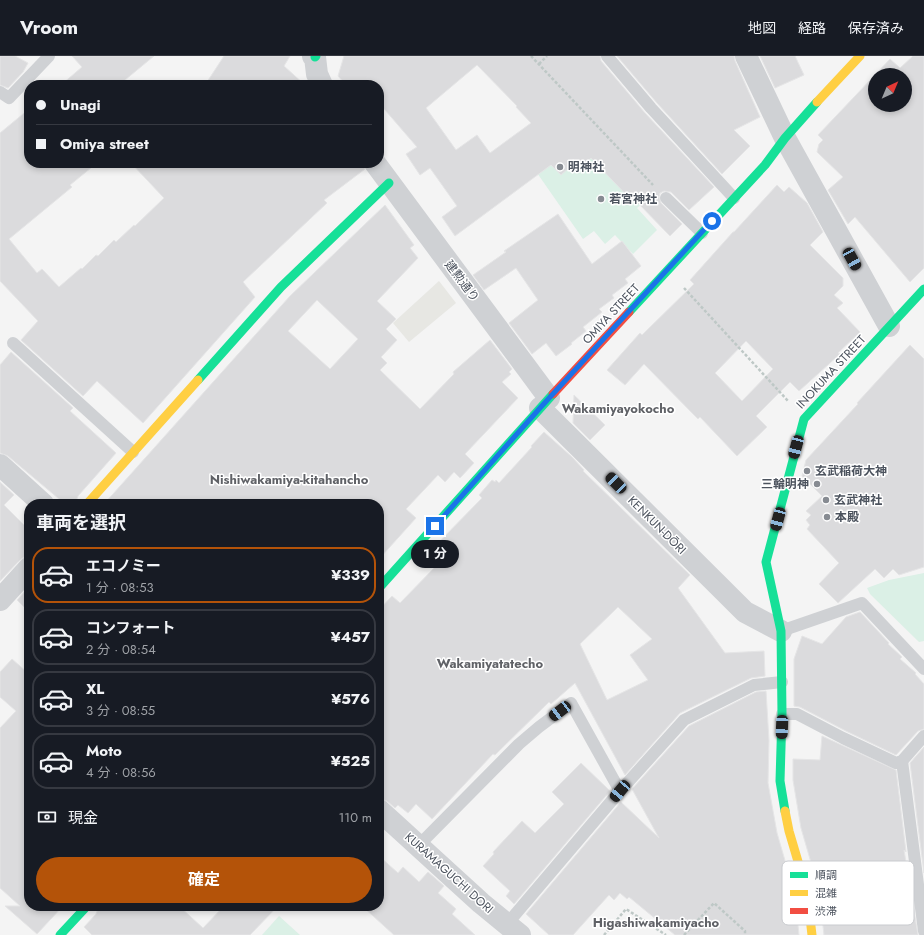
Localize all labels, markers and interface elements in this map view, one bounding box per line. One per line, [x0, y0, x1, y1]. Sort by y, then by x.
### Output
text: Vroom [20, 14, 78, 41]
text: 地図 [748, 18, 776, 38]
text: 経路 [798, 18, 826, 38]
text: 保存済み [848, 18, 904, 38]
north arrow [868, 68, 912, 112]
map controls [868, 68, 912, 112]
text: Unagi [60, 94, 101, 116]
text: Omiya street [60, 133, 149, 155]
place label: 明神社 [568, 158, 604, 176]
marker: 明神社 [555, 162, 565, 172]
place label: 若宮神社 [609, 190, 657, 208]
marker: 若宮神社 [596, 194, 606, 204]
route start [703, 212, 721, 230]
car [841, 246, 863, 272]
street label: 建勲通り [440, 256, 484, 306]
street label: OMIYA STREET [578, 279, 644, 348]
street label: INOKUMA STREET [792, 331, 870, 413]
district label: Wakamiyayokocho [562, 399, 675, 418]
car [787, 434, 805, 460]
place label: 玄武稲荷大神 [815, 462, 887, 480]
marker: 玄武稲荷大神 [802, 466, 812, 476]
district label: Nishiwakamiya-kitahancho [210, 470, 369, 489]
car [603, 470, 629, 496]
place label: 三輪明神 [761, 475, 809, 493]
marker: 三輪明神 [812, 479, 822, 489]
place label: 玄武神社 [834, 491, 882, 509]
street label: KENKUN-DŌRI [624, 492, 690, 558]
marker: 玄武神社 [821, 495, 831, 505]
car [769, 506, 787, 532]
place label: 本殿 [835, 508, 859, 526]
text: 車両を選択 [36, 510, 126, 536]
marker: 本殿 [822, 512, 832, 522]
route end [426, 517, 444, 535]
callout: 1 分 [411, 540, 459, 568]
text: 1 分 [423, 544, 447, 563]
text: エコノミー [86, 555, 161, 577]
icon: car [38, 557, 74, 593]
text: ¥339 [331, 564, 370, 586]
text: 1 分 · 08:53 [86, 578, 154, 597]
text: コンフォート [86, 617, 176, 639]
icon: car [38, 619, 74, 655]
text: ¥457 [331, 626, 370, 648]
text: 2 分 · 08:54 [86, 640, 156, 659]
district label: Wakamiyatatecho [437, 654, 543, 673]
text: XL [86, 678, 104, 700]
icon: car [38, 681, 74, 717]
text: ¥576 [331, 688, 370, 710]
car [547, 699, 573, 723]
text: 3 分 · 08:55 [86, 701, 155, 720]
car [776, 715, 788, 739]
text: Moto [86, 740, 122, 762]
icon: car [38, 743, 74, 779]
text: ¥525 [331, 750, 370, 772]
text: 4 分 · 08:56 [86, 763, 156, 782]
car [608, 778, 632, 804]
icon: cash [36, 806, 58, 828]
text: 現金 [68, 807, 98, 829]
text: 110 m [338, 808, 372, 827]
street label: KURAMAGUCHI DORI [401, 828, 497, 918]
button: 確定 [36, 857, 372, 903]
legend [782, 861, 914, 925]
text: 順調 [815, 867, 837, 883]
text: 混雑 [815, 885, 837, 901]
text: 渋滞 [815, 903, 837, 919]
district label: Higashiwakamiyacho [593, 913, 720, 932]

